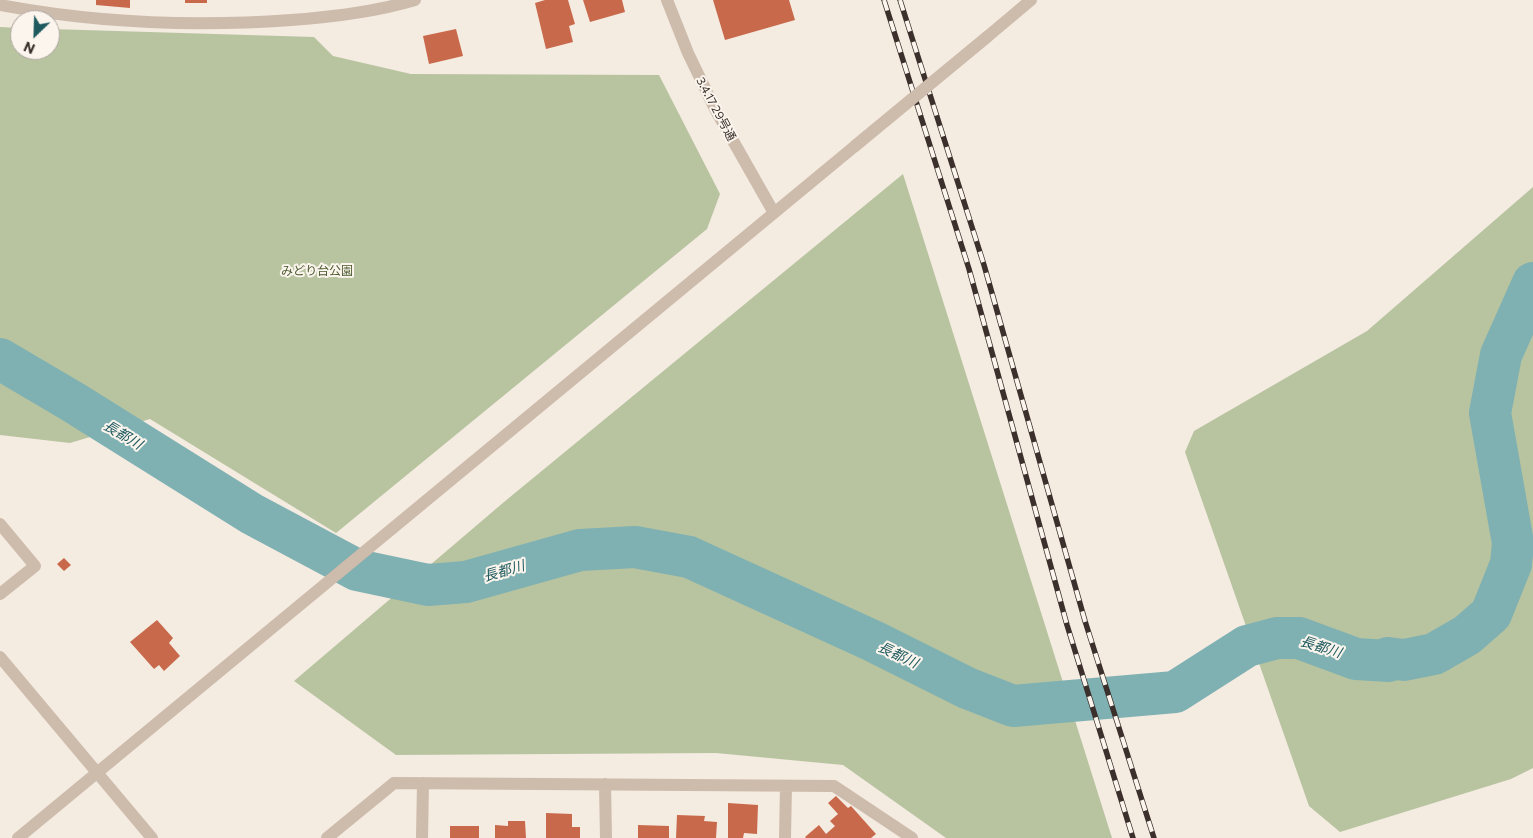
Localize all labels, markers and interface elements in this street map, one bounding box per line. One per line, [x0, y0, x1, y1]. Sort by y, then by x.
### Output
north arrow [10, 10, 60, 60]
text: N [21, 38, 37, 58]
street label: 3.4.17 29号通 [693, 75, 739, 143]
park label: みどり台公園 [281, 264, 353, 278]
water label: 長都川 [101, 417, 145, 453]
water label: 長都川 [481, 557, 527, 585]
water label: 長都川 [1298, 633, 1344, 661]
water label: 長都川 [875, 639, 921, 671]

